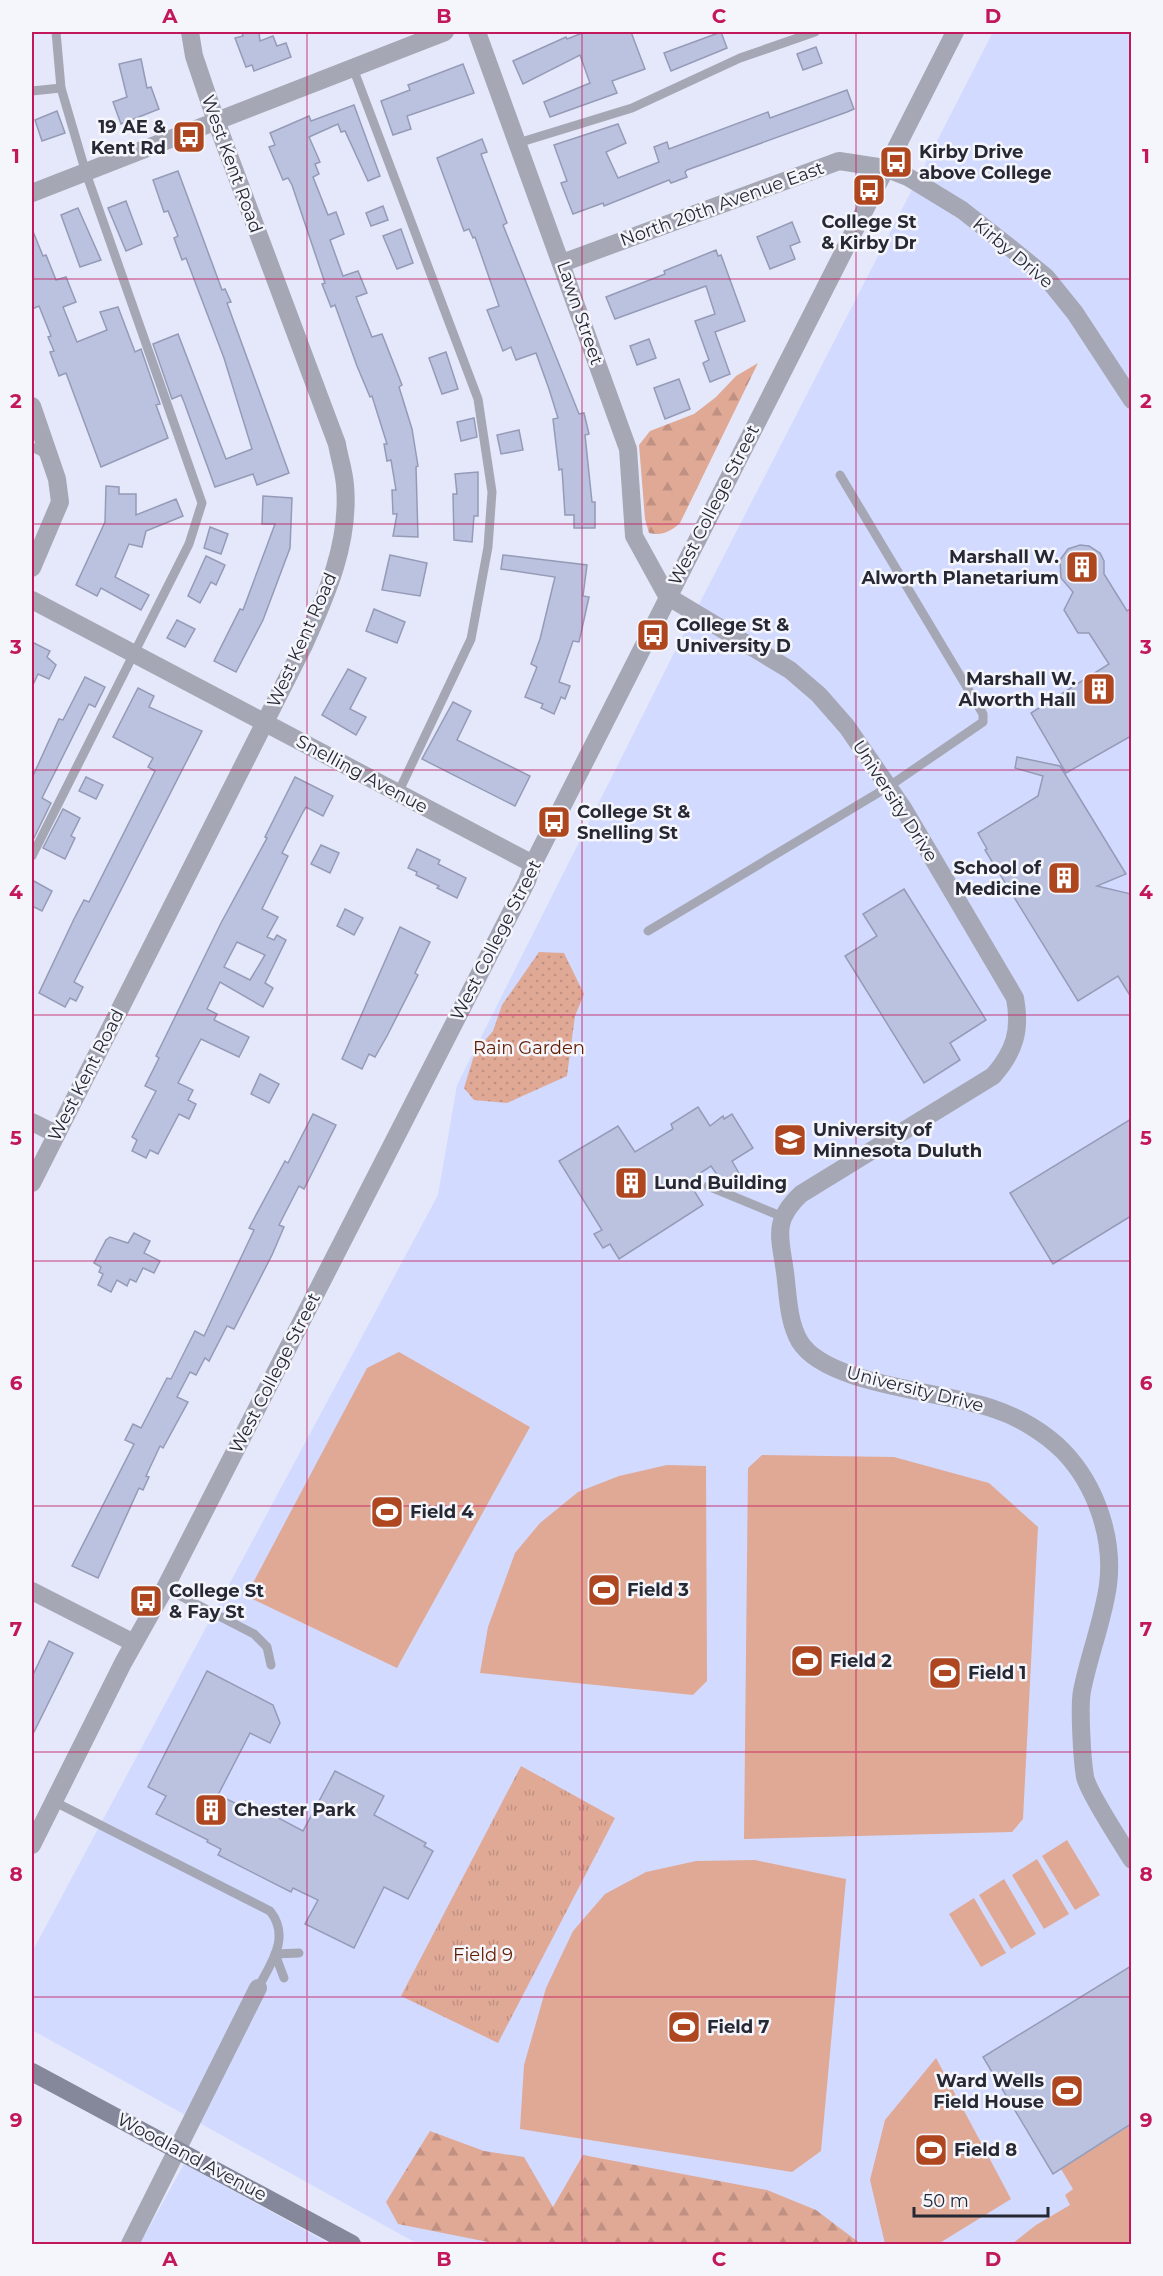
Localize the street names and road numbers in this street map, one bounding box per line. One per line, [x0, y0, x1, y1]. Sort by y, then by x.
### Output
street label: West Kent Road [197, 92, 267, 236]
street label: North 20th Avenue East [617, 157, 827, 251]
street label: Kirby Drive [968, 213, 1058, 293]
street label: Lawn Street [552, 258, 608, 368]
street label: West College Street [664, 421, 764, 589]
street label: West Kent Road [262, 569, 342, 711]
street label: Snelling Avenue [292, 730, 432, 818]
street label: University Drive [847, 736, 943, 866]
street label: West College Street [446, 856, 546, 1024]
street label: West Kent Road [43, 1005, 129, 1145]
street label: West College Street [225, 1289, 325, 1457]
street label: University Drive [844, 1361, 986, 1417]
street label: Woodland Avenue [113, 2108, 271, 2206]

